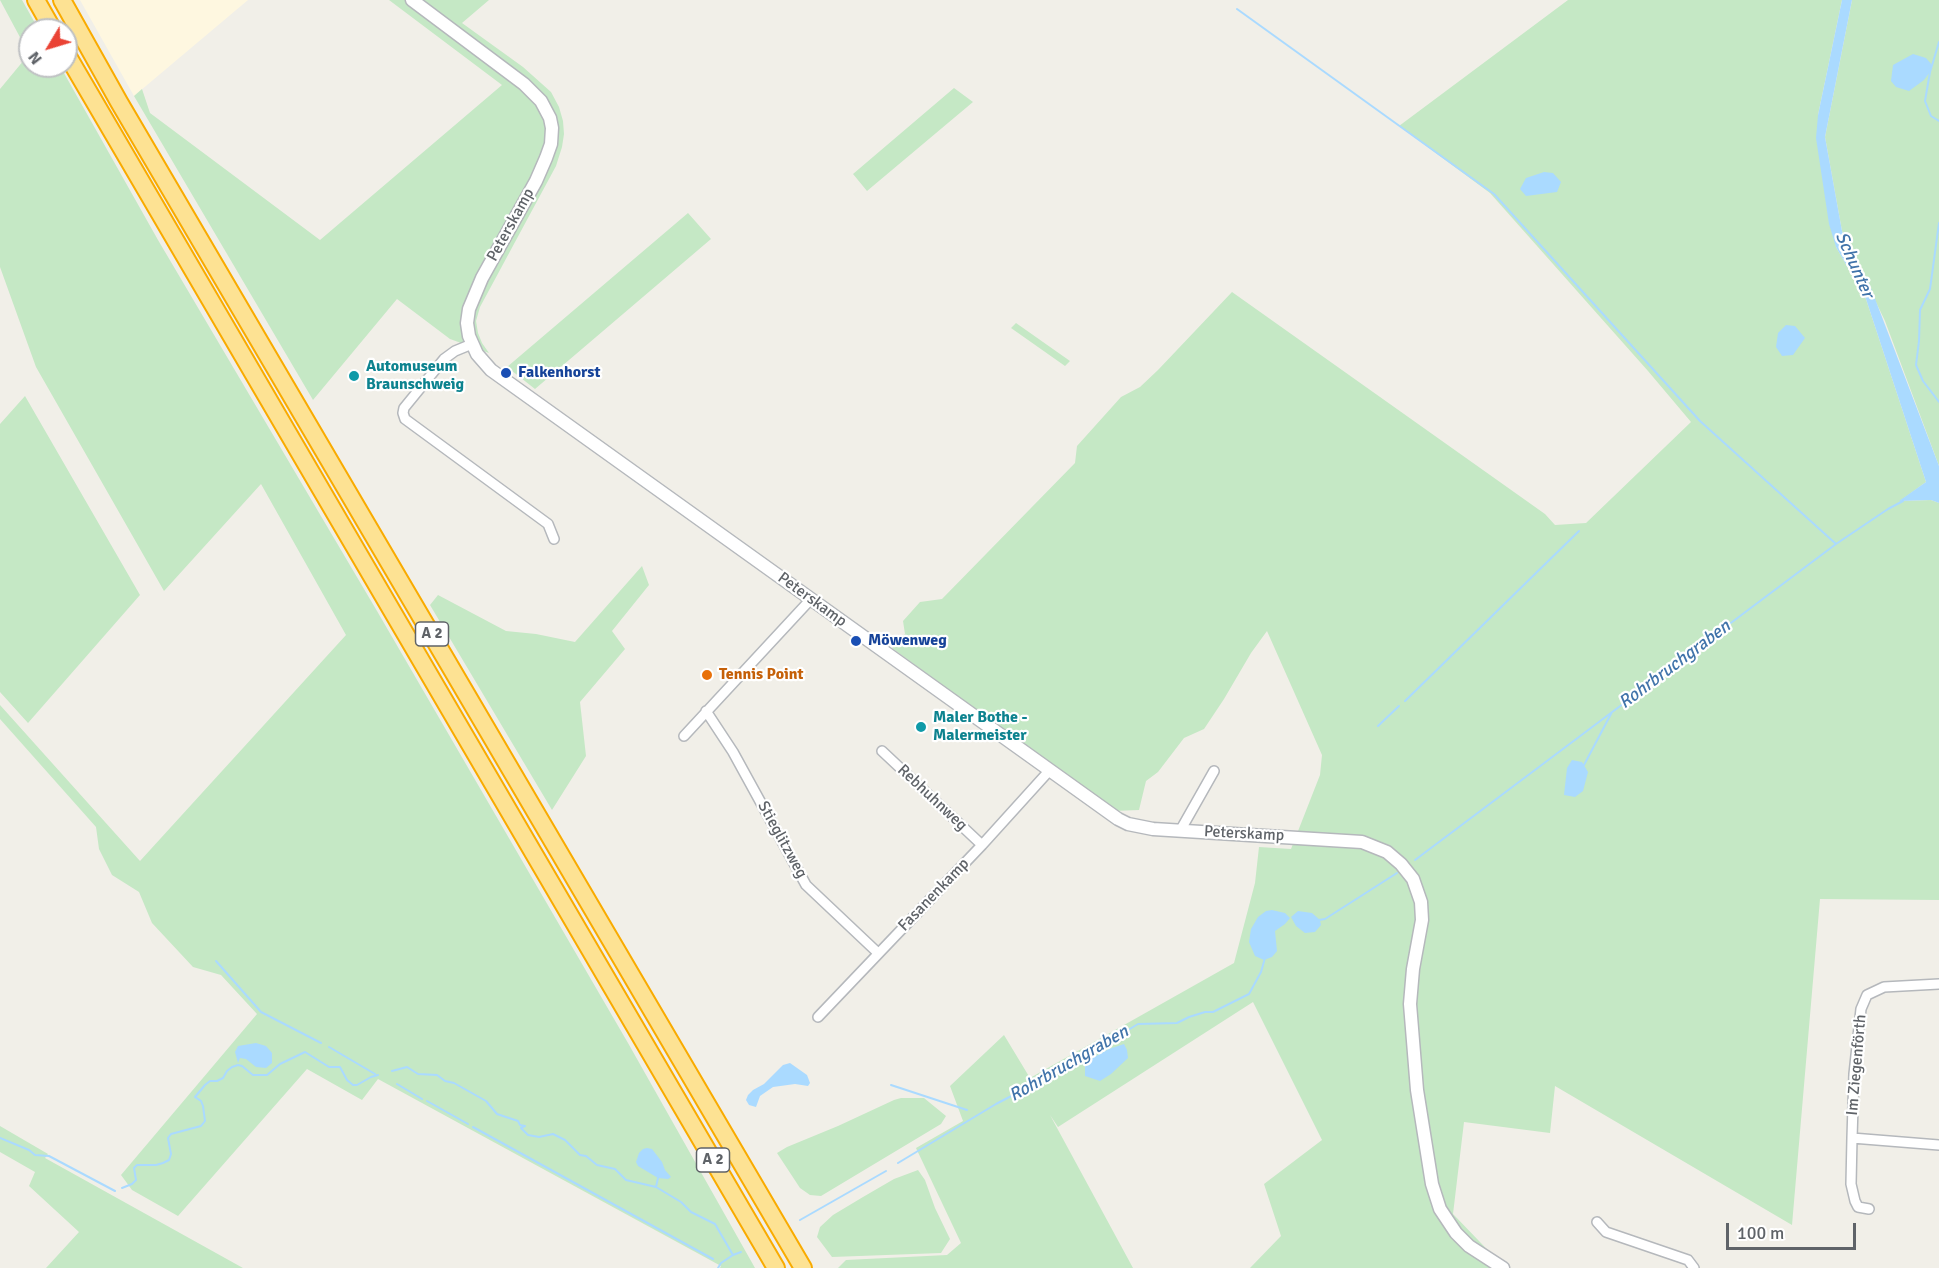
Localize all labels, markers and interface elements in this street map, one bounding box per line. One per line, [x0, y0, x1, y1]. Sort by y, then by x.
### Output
north arrow [18, 18, 78, 78]
text: N [24, 47, 47, 68]
street label: Peterskamp [483, 185, 539, 265]
water label: Schunter [1830, 229, 1878, 301]
place label: Automuseum Braunschweig [366, 357, 464, 395]
place label: Falkenhorst [518, 363, 600, 383]
marker: Falkenhorst [499, 366, 513, 380]
marker: Automuseum Braunschweig [347, 369, 361, 383]
street label: Peterskamp [774, 569, 850, 631]
water label: Rohrbruchgraben [1615, 616, 1735, 714]
road number: A 2 [416, 622, 448, 646]
place label: Möwenweg [868, 631, 947, 651]
marker: Möwenweg [849, 634, 863, 648]
place label: Tennis Point [719, 665, 804, 685]
marker: Tennis Point [700, 668, 714, 682]
place label: Maler Bothe - Malermeister [933, 708, 1028, 746]
marker: Maler Bothe - Malermeister [914, 720, 928, 734]
street label: Rebhuhnweg [893, 761, 971, 835]
street label: Stieglitzweg [753, 798, 811, 882]
street label: Peterskamp [1203, 822, 1285, 846]
street label: Fasanenkamp [894, 855, 974, 935]
street label: Im Ziegenförth [1843, 1014, 1871, 1116]
water label: Rohrbruchgraben [1006, 1021, 1132, 1107]
road number: A 2 [696, 1148, 730, 1172]
scale bar [1729, 1211, 1860, 1249]
text: 100 m [1737, 1222, 1784, 1244]

